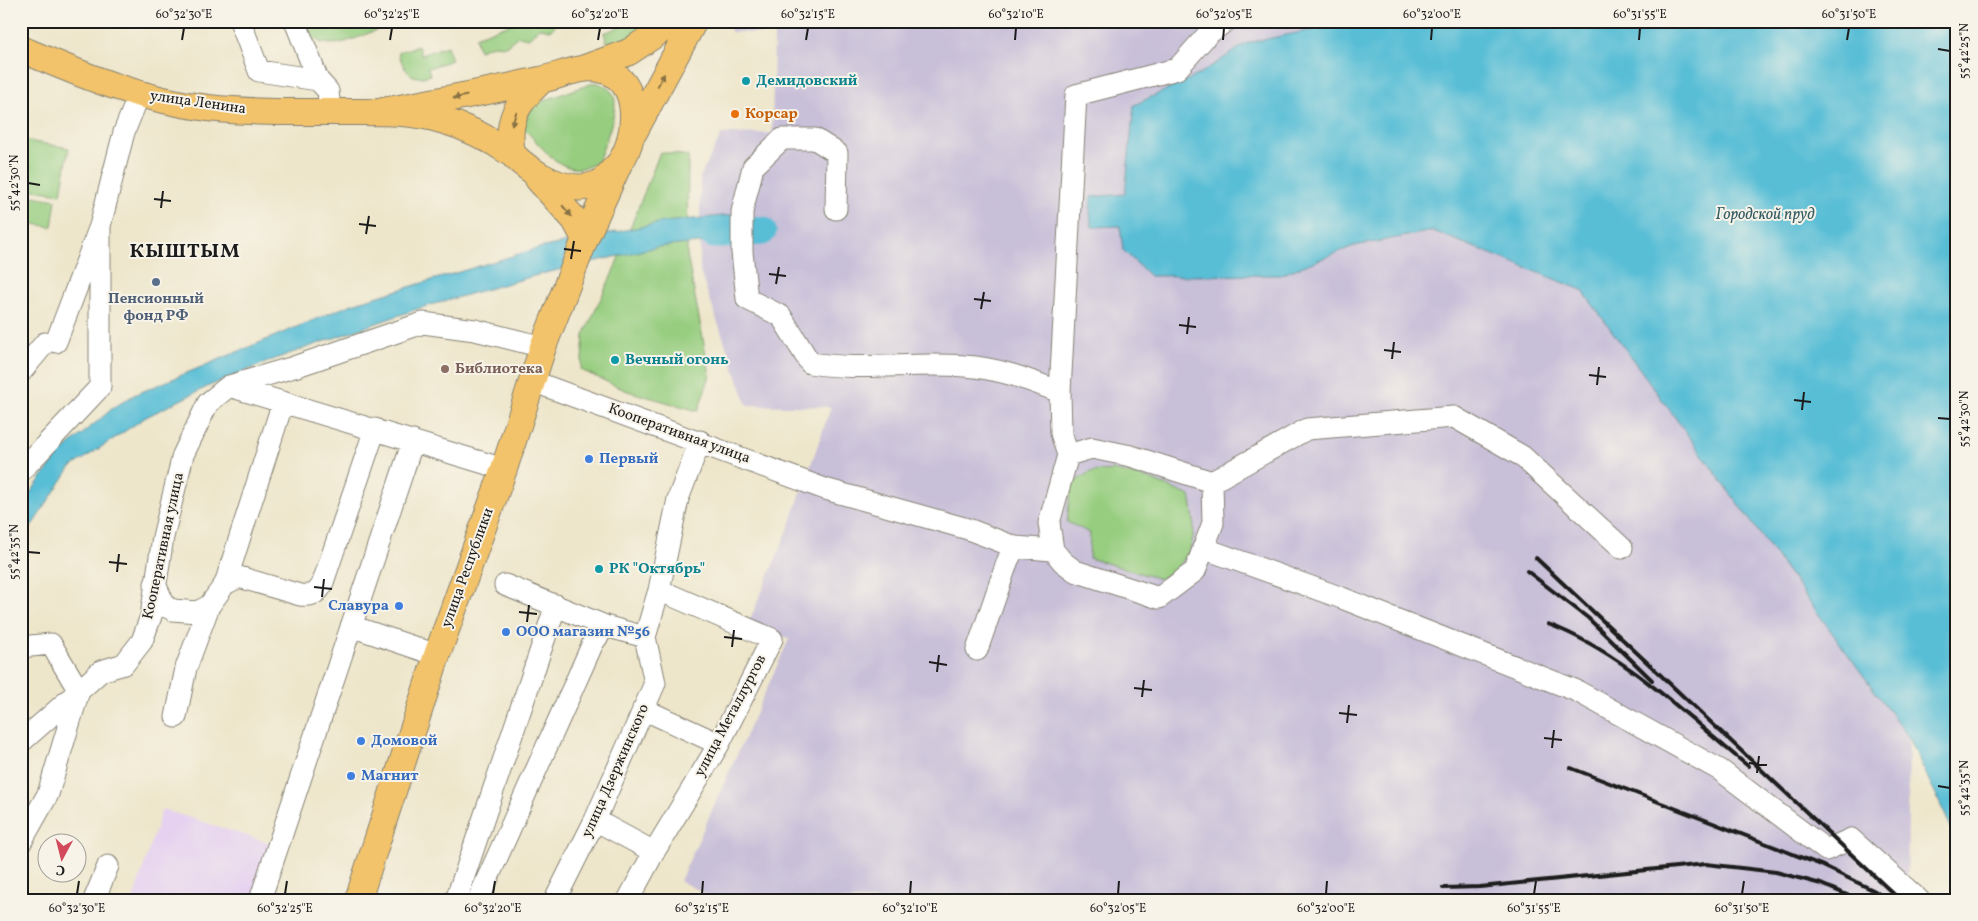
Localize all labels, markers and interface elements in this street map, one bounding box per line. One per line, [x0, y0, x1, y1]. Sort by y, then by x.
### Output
text: 60°32'30"E [156, 7, 212, 23]
text: 60°32'25"E [364, 7, 420, 23]
text: 60°32'20"E [572, 7, 628, 23]
text: 60°32'15"E [781, 7, 835, 23]
text: 60°32'10"E [988, 7, 1044, 23]
text: 60°32'05"E [1196, 7, 1252, 23]
text: 60°32'00"E [1403, 7, 1461, 23]
text: 60°31'55"E [1613, 7, 1667, 23]
text: 60°31'50"E [1822, 7, 1876, 23]
text: 55°42'25"N [1957, 23, 1973, 79]
place label: Демидовский [756, 71, 858, 92]
one-way arrow [657, 73, 665, 87]
marker: Демидовский [740, 75, 752, 87]
street label: улица Ленина [149, 86, 247, 120]
one-way arrow [451, 93, 467, 101]
place label: Корсар [745, 104, 798, 125]
marker: Корсар [729, 108, 741, 120]
one-way arrow [509, 111, 517, 126]
text: 55°42'30"N [7, 155, 23, 211]
one-way arrow [562, 204, 573, 217]
water label: Городской пруд [1716, 204, 1815, 226]
district label: КЫШТЫМ [130, 238, 240, 266]
marker: Пенсионный фонд РФ [150, 276, 162, 288]
place label: Пенсионный фонд РФ [108, 289, 204, 327]
place label: Вечный огонь [625, 350, 729, 371]
marker: Вечный огонь [609, 354, 621, 366]
place label: Библиотека [455, 359, 543, 380]
marker: Библиотека [439, 363, 451, 375]
text: 55°42'30"N [1957, 391, 1973, 447]
street label: Кооперативная улица [605, 399, 753, 469]
place label: Первый [599, 449, 659, 470]
marker: Первый [583, 453, 595, 465]
street label: Кооперативная улица [138, 471, 190, 621]
street label: улица Республики [437, 505, 499, 631]
text: 55°42'35"N [7, 524, 23, 580]
place label: РК "Октябрь" [609, 559, 705, 580]
marker: РК "Октябрь" [593, 563, 605, 575]
place label: Славура [328, 596, 389, 617]
marker: Славура [393, 600, 405, 612]
place label: ООО магазин №56 [516, 622, 650, 643]
marker: ООО магазин №56 [500, 626, 512, 638]
street label: улица Металлургов [690, 651, 772, 781]
street label: улица Дзержинского [577, 701, 655, 841]
place label: Домовой [371, 731, 438, 752]
marker: Домовой [355, 735, 367, 747]
text: 55°42'35"N [1957, 760, 1973, 816]
place label: Магнит [361, 766, 419, 787]
marker: Магнит [345, 770, 357, 782]
north arrow [38, 834, 88, 884]
text: С [55, 859, 66, 879]
text: 60°32'30"E [49, 901, 105, 917]
text: 60°32'25"E [257, 901, 313, 917]
text: 60°32'20"E [465, 901, 521, 917]
text: 60°32'15"E [675, 901, 729, 917]
text: 60°32'10"E [882, 901, 938, 917]
text: 60°32'05"E [1090, 901, 1146, 917]
text: 60°32'00"E [1297, 901, 1355, 917]
text: 60°31'55"E [1507, 901, 1561, 917]
text: 60°31'50"E [1715, 901, 1769, 917]

